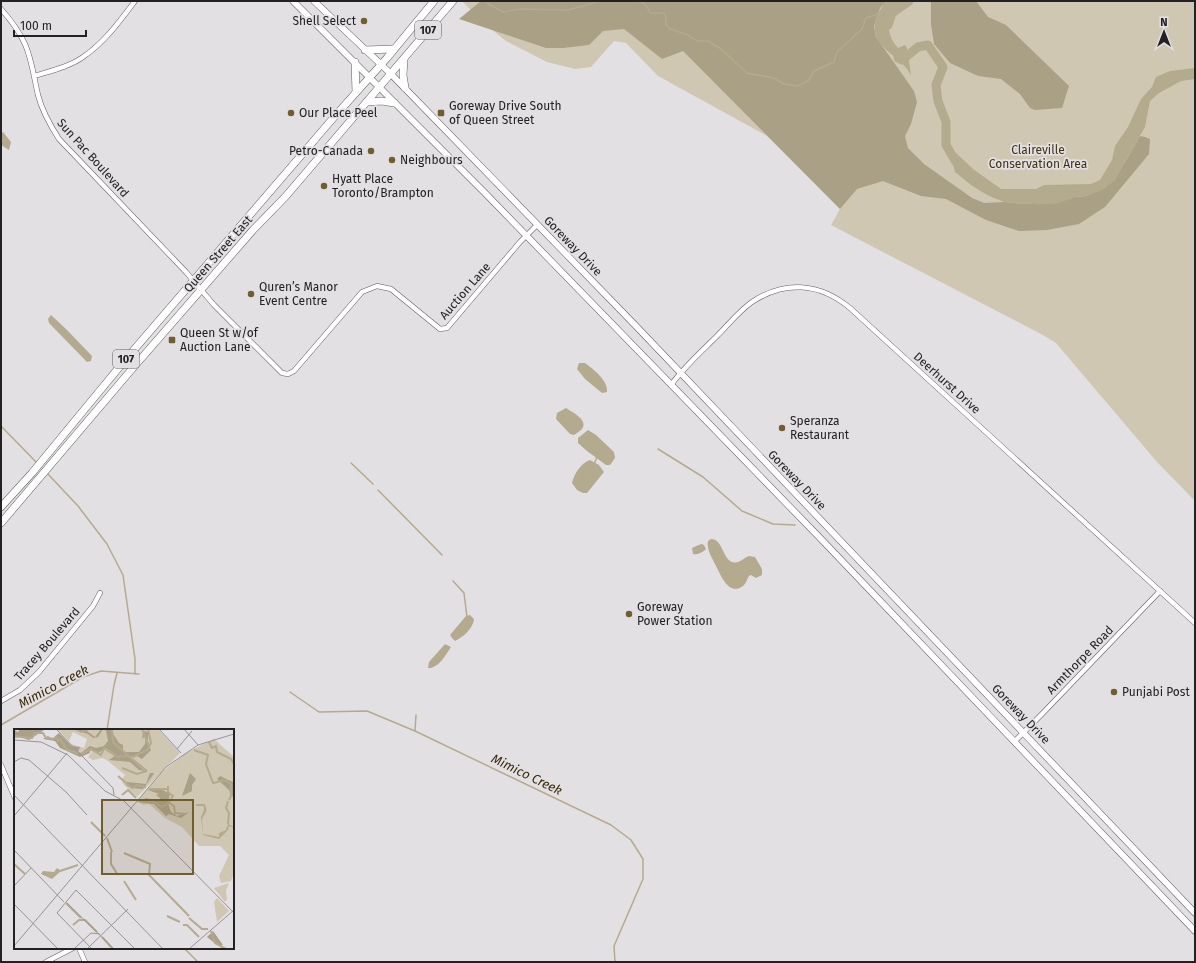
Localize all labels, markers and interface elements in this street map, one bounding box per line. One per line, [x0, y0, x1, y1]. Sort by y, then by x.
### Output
scale bar [14, 12, 86, 38]
north arrow [1144, 12, 1184, 52]
place label: Shell Select [293, 14, 357, 28]
marker: Shell Select [359, 16, 369, 26]
text: N [1160, 16, 1168, 29]
text: 100 m [20, 19, 52, 33]
road number: 107 [415, 21, 441, 39]
place label: Goreway Drive South of Queen Street [449, 99, 562, 127]
place label: Our Place Peel [299, 106, 378, 120]
marker: Our Place Peel [286, 108, 296, 118]
marker: Goreway Drive South of Queen Street [436, 108, 446, 118]
street label: Sun Pac Boulevard [54, 116, 132, 200]
park label: Claireville Conservation Area [989, 143, 1087, 171]
place label: Petro-Canada [289, 144, 363, 158]
marker: Petro-Canada [366, 146, 376, 156]
place label: Neighbours [400, 153, 463, 167]
marker: Neighbours [387, 155, 397, 165]
place label: Hyatt Place Toronto/Brampton [332, 172, 434, 200]
marker: Hyatt Place Toronto/Brampton [319, 181, 329, 191]
street label: Queen Street East [181, 212, 256, 295]
street label: Goreway Drive [541, 213, 605, 279]
street label: Auction Lane [437, 260, 493, 322]
place label: Quren’s Manor Event Centre [259, 280, 338, 308]
marker: Quren’s Manor Event Centre [246, 289, 256, 299]
place label: Queen St w/of Auction Lane [180, 326, 259, 354]
marker: Queen St w/of Auction Lane [167, 335, 177, 345]
street label: Deerhurst Drive [911, 349, 983, 417]
road number: 107 [113, 350, 139, 368]
place label: Speranza Restaurant [790, 414, 850, 442]
marker: Speranza Restaurant [777, 423, 787, 433]
street label: Goreway Drive [765, 447, 829, 513]
place label: Goreway Power Station [637, 600, 713, 628]
street label: Tracey Boulevard [11, 604, 83, 684]
marker: Goreway Power Station [624, 609, 634, 619]
street label: Armthorpe Road [1044, 623, 1116, 697]
water label: Mimico Creek [16, 662, 91, 711]
street label: Goreway Drive [989, 681, 1053, 747]
place label: Punjabi Post [1122, 685, 1190, 699]
marker: Punjabi Post [1109, 687, 1119, 697]
inset map [14, 729, 234, 949]
water label: Mimico Creek [489, 751, 565, 798]

